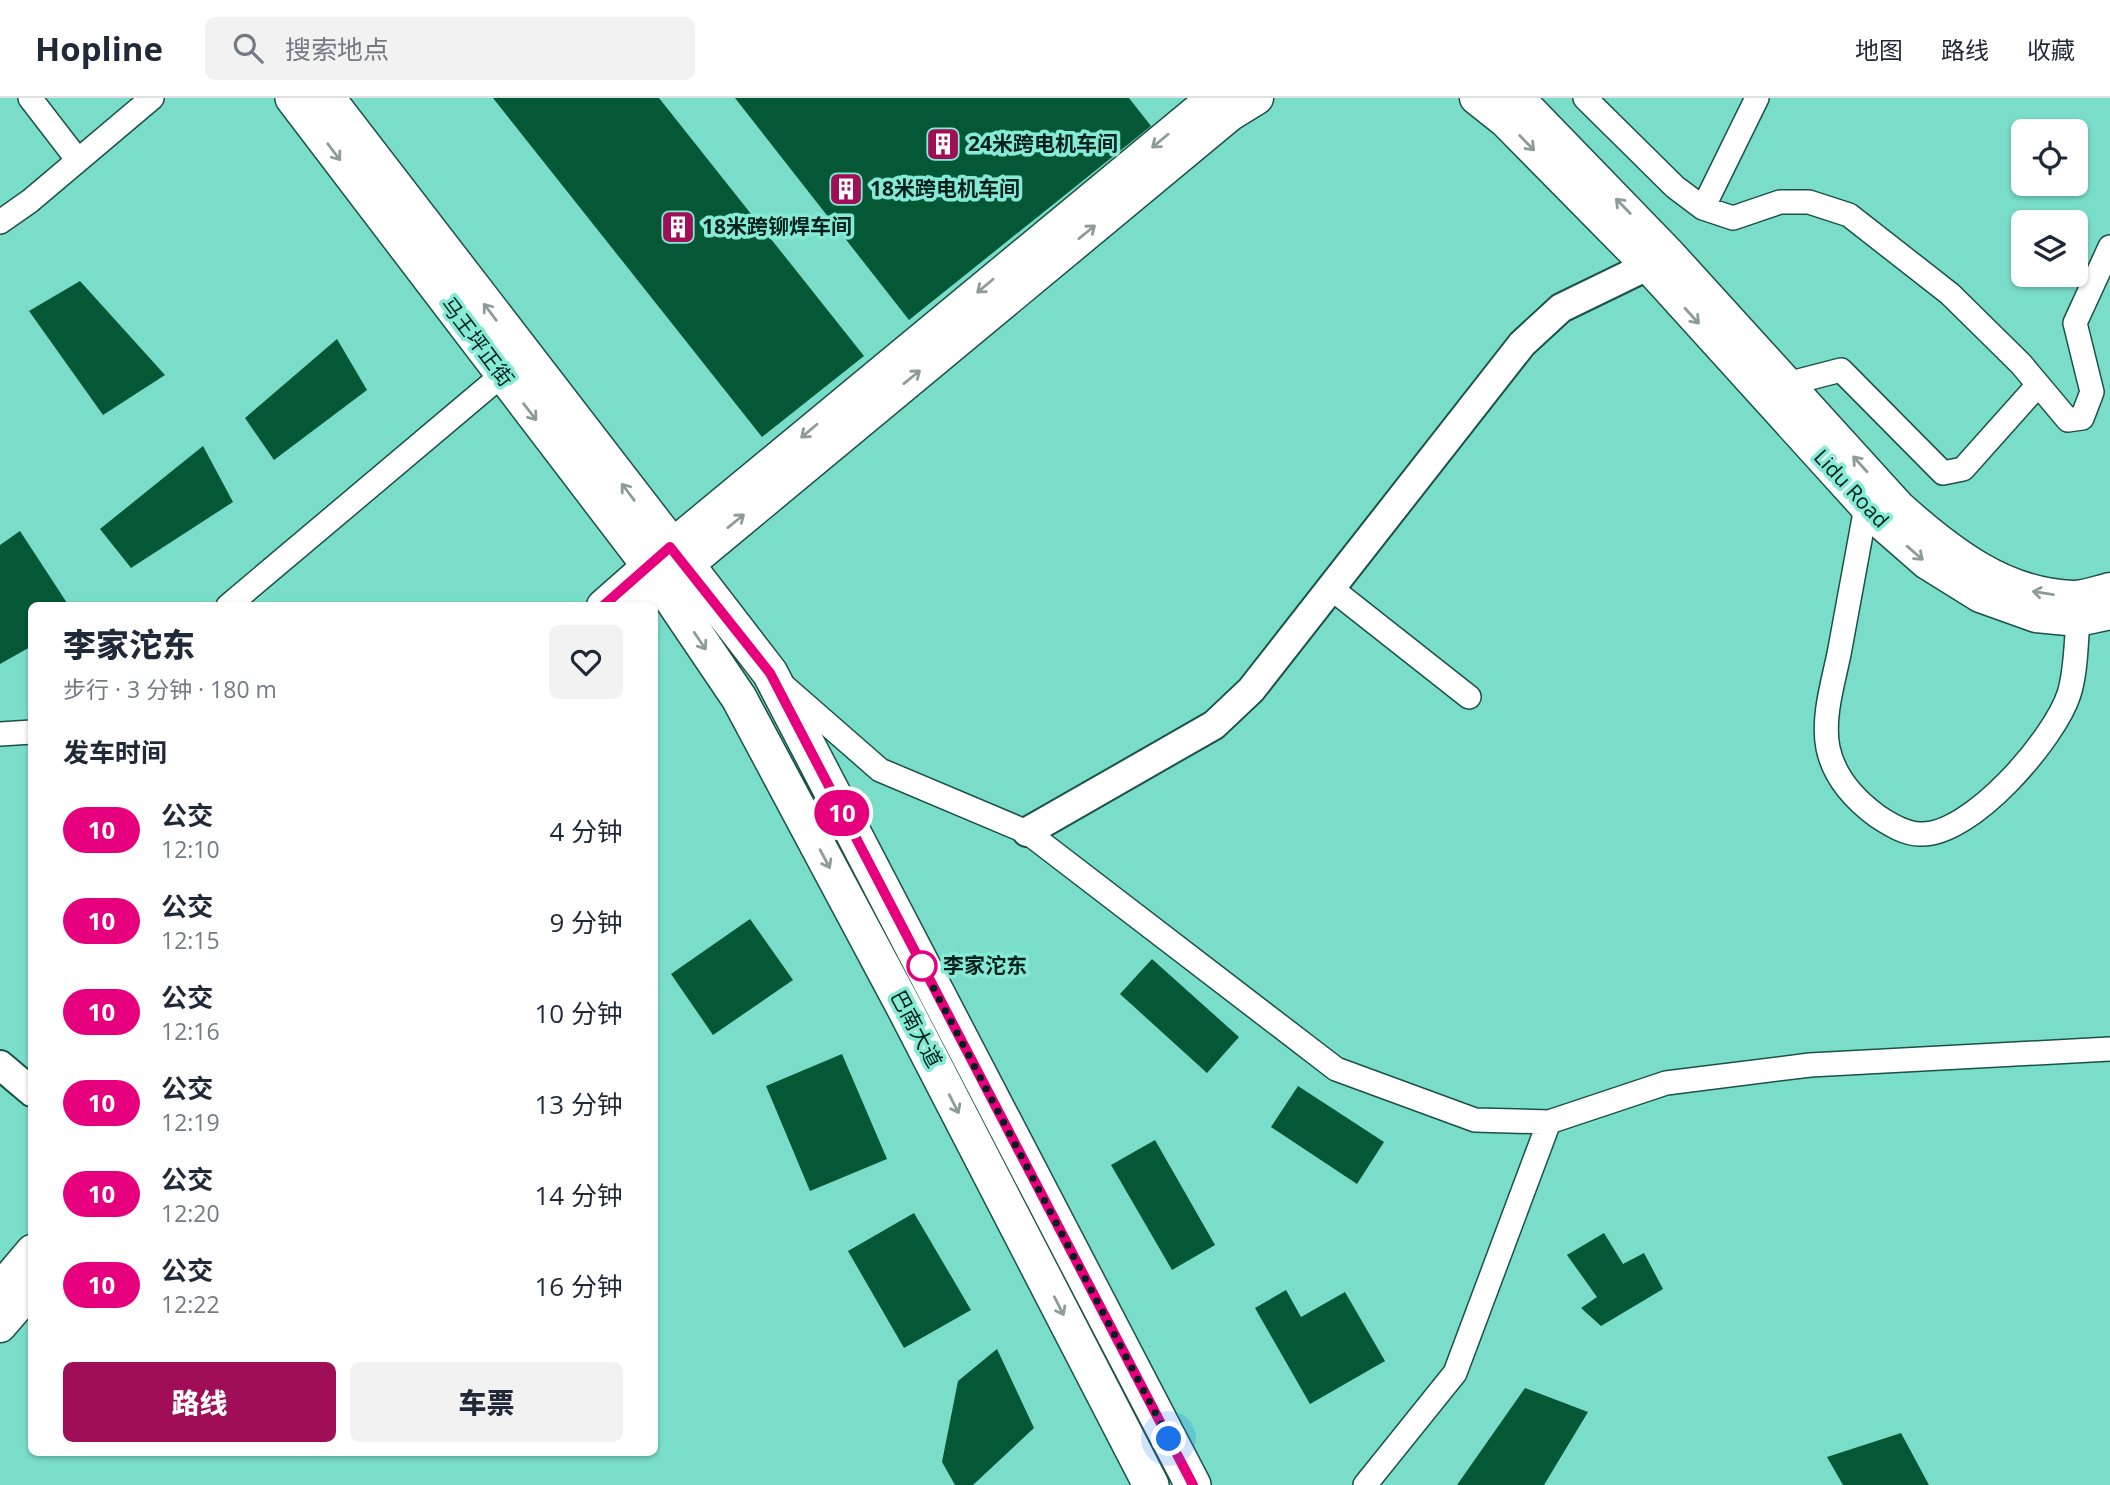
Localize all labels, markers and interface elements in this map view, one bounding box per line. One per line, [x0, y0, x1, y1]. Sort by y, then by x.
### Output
search box [205, 17, 695, 80]
text: Hopline [35, 26, 163, 71]
icon: search [229, 29, 267, 67]
text: 搜索地点 [285, 31, 389, 67]
text: 地图 [1855, 33, 1903, 66]
text: 路线 [1941, 33, 1989, 66]
text: 收藏 [2027, 33, 2075, 66]
map controls [2011, 119, 2088, 287]
button: locate [2011, 119, 2088, 196]
building icon: 24米跨电机车间 [924, 125, 962, 163]
place label: 24米跨电机车间 [968, 129, 1118, 157]
one-way arrow [1151, 133, 1169, 149]
one-way arrow [1519, 134, 1536, 151]
one-way arrow [326, 143, 341, 162]
building icon: 18米跨电机车间 [827, 170, 865, 208]
place label: 18米跨电机车间 [870, 174, 1020, 202]
one-way arrow [1614, 198, 1631, 215]
building icon: 18米跨铆焊车间 [659, 208, 697, 246]
button: layers [2011, 210, 2088, 287]
place label: 18米跨铆焊车间 [702, 212, 852, 240]
one-way arrow [1078, 224, 1096, 240]
one-way arrow [976, 279, 994, 294]
street label: 马王坪正街 [435, 291, 521, 392]
one-way arrow [483, 302, 498, 321]
one-way arrow [1684, 307, 1701, 324]
one-way arrow [902, 369, 920, 384]
one-way arrow [523, 402, 538, 421]
one-way arrow [801, 423, 819, 439]
street label: Lidu Road [1808, 443, 1895, 534]
one-way arrow [1852, 456, 1869, 473]
one-way arrow [621, 484, 636, 502]
one-way arrow [727, 514, 745, 529]
one-way arrow [1906, 545, 1924, 561]
one-way arrow [2032, 586, 2055, 599]
text: 李家沱东 [63, 622, 195, 667]
button: heart [549, 625, 623, 699]
one-way arrow [694, 630, 708, 650]
text: 步行 · 3 分钟 · 180 m [63, 673, 277, 705]
text: 发车时间 [63, 734, 167, 770]
line badge: 10 [810, 790, 874, 836]
text: 10 [828, 796, 856, 829]
text: 公交 [161, 797, 213, 833]
text: 10 [88, 813, 115, 846]
text: 4 分钟 [549, 813, 623, 849]
text: 12:10 [161, 833, 220, 865]
one-way arrow [819, 848, 832, 869]
text: 公交 [161, 888, 213, 924]
text: 10 [88, 904, 115, 937]
text: 9 分钟 [549, 904, 623, 940]
text: 12:15 [161, 924, 220, 956]
marker: 李家沱东 [907, 951, 937, 981]
place label: 李家沱东 [943, 951, 1027, 979]
text: 公交 [161, 979, 213, 1015]
street label: 巴南大道 [885, 985, 949, 1072]
text: 10 [88, 995, 115, 1028]
text: 10 分钟 [535, 995, 623, 1031]
text: 12:16 [161, 1015, 220, 1047]
text: 公交 [161, 1070, 213, 1106]
text: 10 [88, 1086, 115, 1119]
text: 13 分钟 [535, 1086, 623, 1122]
one-way arrow [948, 1093, 962, 1114]
text: 12:19 [161, 1106, 220, 1138]
text: 公交 [161, 1161, 213, 1197]
text: 10 [88, 1177, 115, 1210]
text: 14 分钟 [535, 1177, 623, 1213]
text: 12:20 [161, 1197, 220, 1229]
text: 公交 [161, 1252, 213, 1288]
text: 10 [88, 1268, 115, 1301]
text: 16 分钟 [535, 1268, 623, 1304]
text: 12:22 [161, 1288, 220, 1320]
one-way arrow [1052, 1295, 1066, 1316]
button: 路线 [63, 1362, 336, 1442]
button: 车票 [350, 1362, 623, 1442]
your location [1151, 1421, 1186, 1456]

